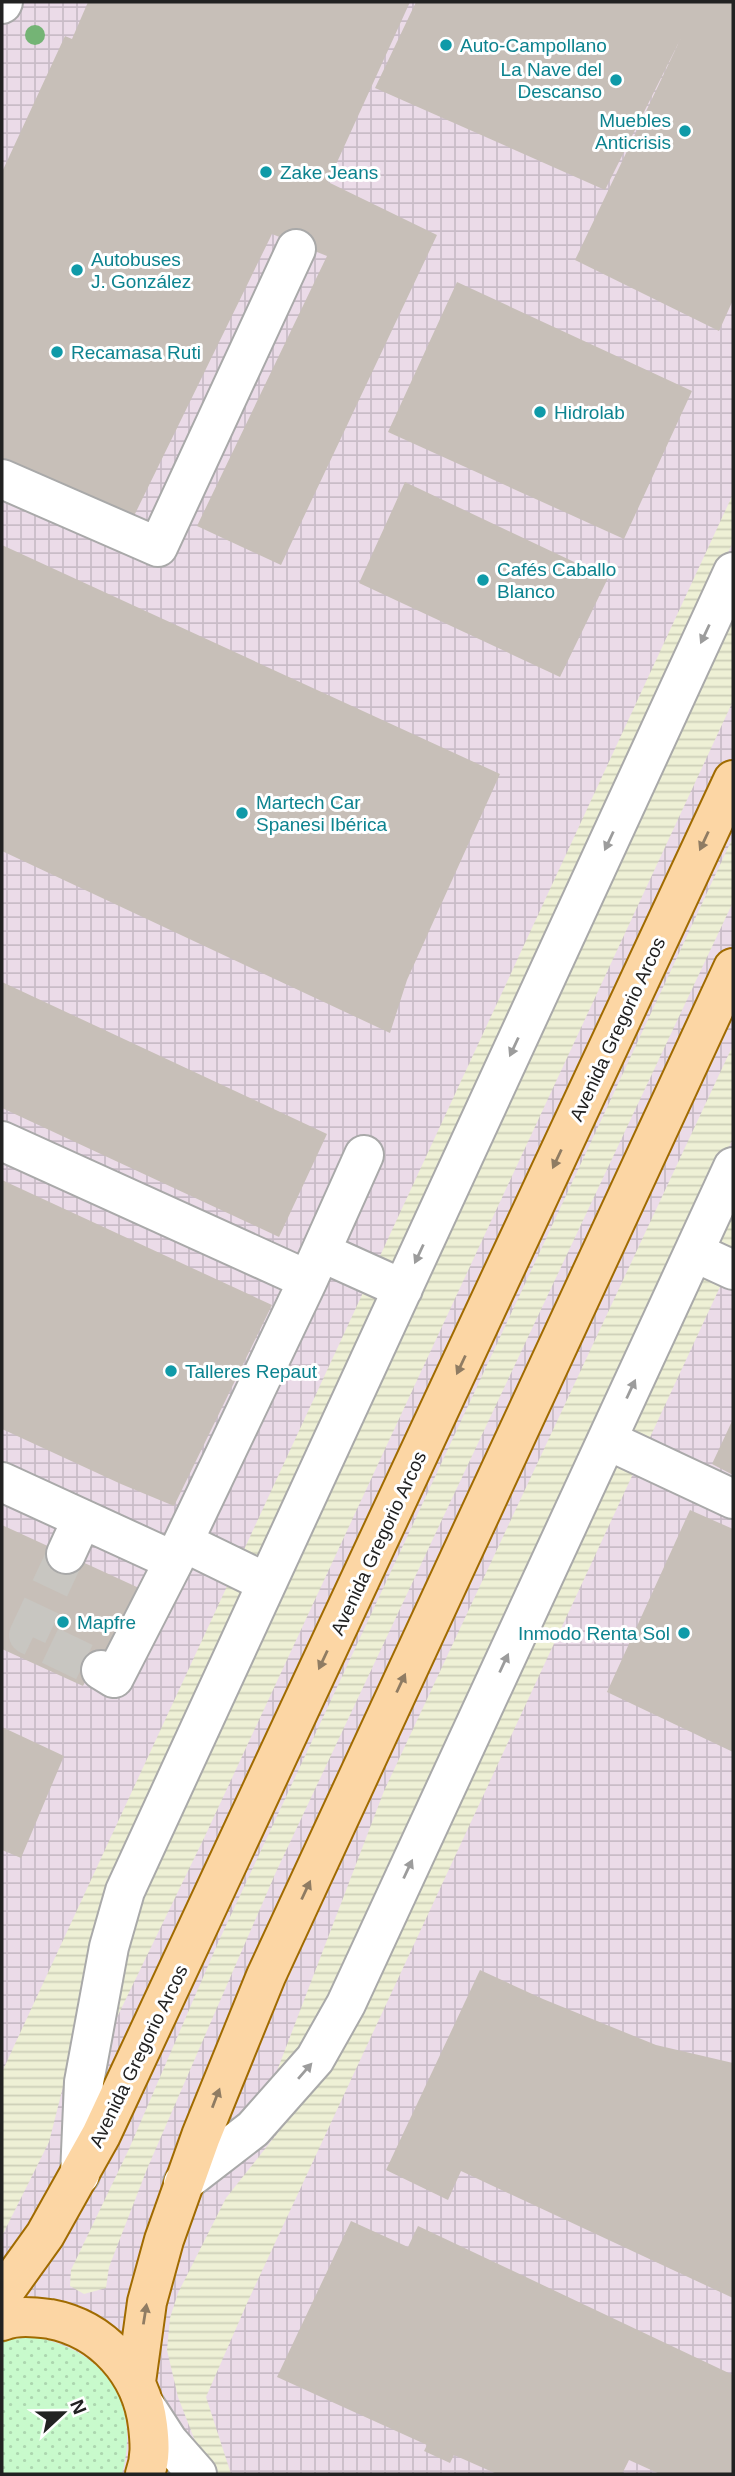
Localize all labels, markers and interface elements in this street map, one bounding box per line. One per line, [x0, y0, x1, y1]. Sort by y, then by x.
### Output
place label: Auto-Campollano [460, 35, 607, 56]
marker: Auto-Campollano [438, 37, 454, 53]
place label: La Nave del Descanso [501, 59, 602, 102]
marker: La Nave del Descanso [608, 72, 624, 88]
place label: Muebles Anticrisis [595, 110, 671, 153]
marker: Muebles Anticrisis [677, 123, 693, 139]
place label: Zake Jeans [280, 162, 378, 183]
marker: Zake Jeans [258, 164, 274, 180]
place label: Autobuses J. González [91, 249, 191, 292]
marker: Autobuses J. González [69, 262, 85, 278]
place label: Recamasa Ruti [71, 342, 201, 363]
marker: Recamasa Ruti [49, 344, 65, 360]
place label: Hidrolab [554, 402, 625, 423]
marker: Hidrolab [532, 404, 548, 420]
place label: Cafés Caballo Blanco [497, 559, 616, 602]
marker: Cafés Caballo Blanco [475, 572, 491, 588]
one-way arrow [699, 624, 711, 644]
place label: Martech Car Spanesi Ibérica [256, 792, 387, 835]
marker: Martech Car Spanesi Ibérica [234, 805, 250, 821]
one-way arrow [604, 831, 615, 851]
one-way arrow [699, 831, 710, 852]
street label: Avenida Gregorio Arcos [566, 934, 669, 1124]
one-way arrow [508, 1037, 519, 1058]
one-way arrow [551, 1149, 563, 1169]
one-way arrow [413, 1244, 425, 1264]
one-way arrow [455, 1355, 467, 1375]
place label: Talleres Repaut [185, 1361, 318, 1382]
marker: Talleres Repaut [163, 1363, 179, 1379]
one-way arrow [625, 1379, 636, 1400]
street label: Avenida Gregorio Arcos [327, 1448, 430, 1638]
place label: Mapfre [77, 1612, 136, 1633]
marker: Mapfre [55, 1614, 71, 1630]
place label: Inmodo Renta Sol [518, 1623, 670, 1644]
marker: Inmodo Renta Sol [676, 1625, 692, 1641]
one-way arrow [318, 1650, 329, 1670]
one-way arrow [499, 1652, 510, 1673]
one-way arrow [395, 1673, 407, 1693]
one-way arrow [402, 1859, 414, 1879]
one-way arrow [300, 1880, 311, 1900]
street label: Avenida Gregorio Arcos [85, 1962, 192, 2151]
one-way arrow [297, 2062, 313, 2080]
one-way arrow [210, 2088, 221, 2109]
one-way arrow [140, 2303, 151, 2325]
north arrow [28, 2378, 98, 2448]
text: N [66, 2397, 91, 2417]

